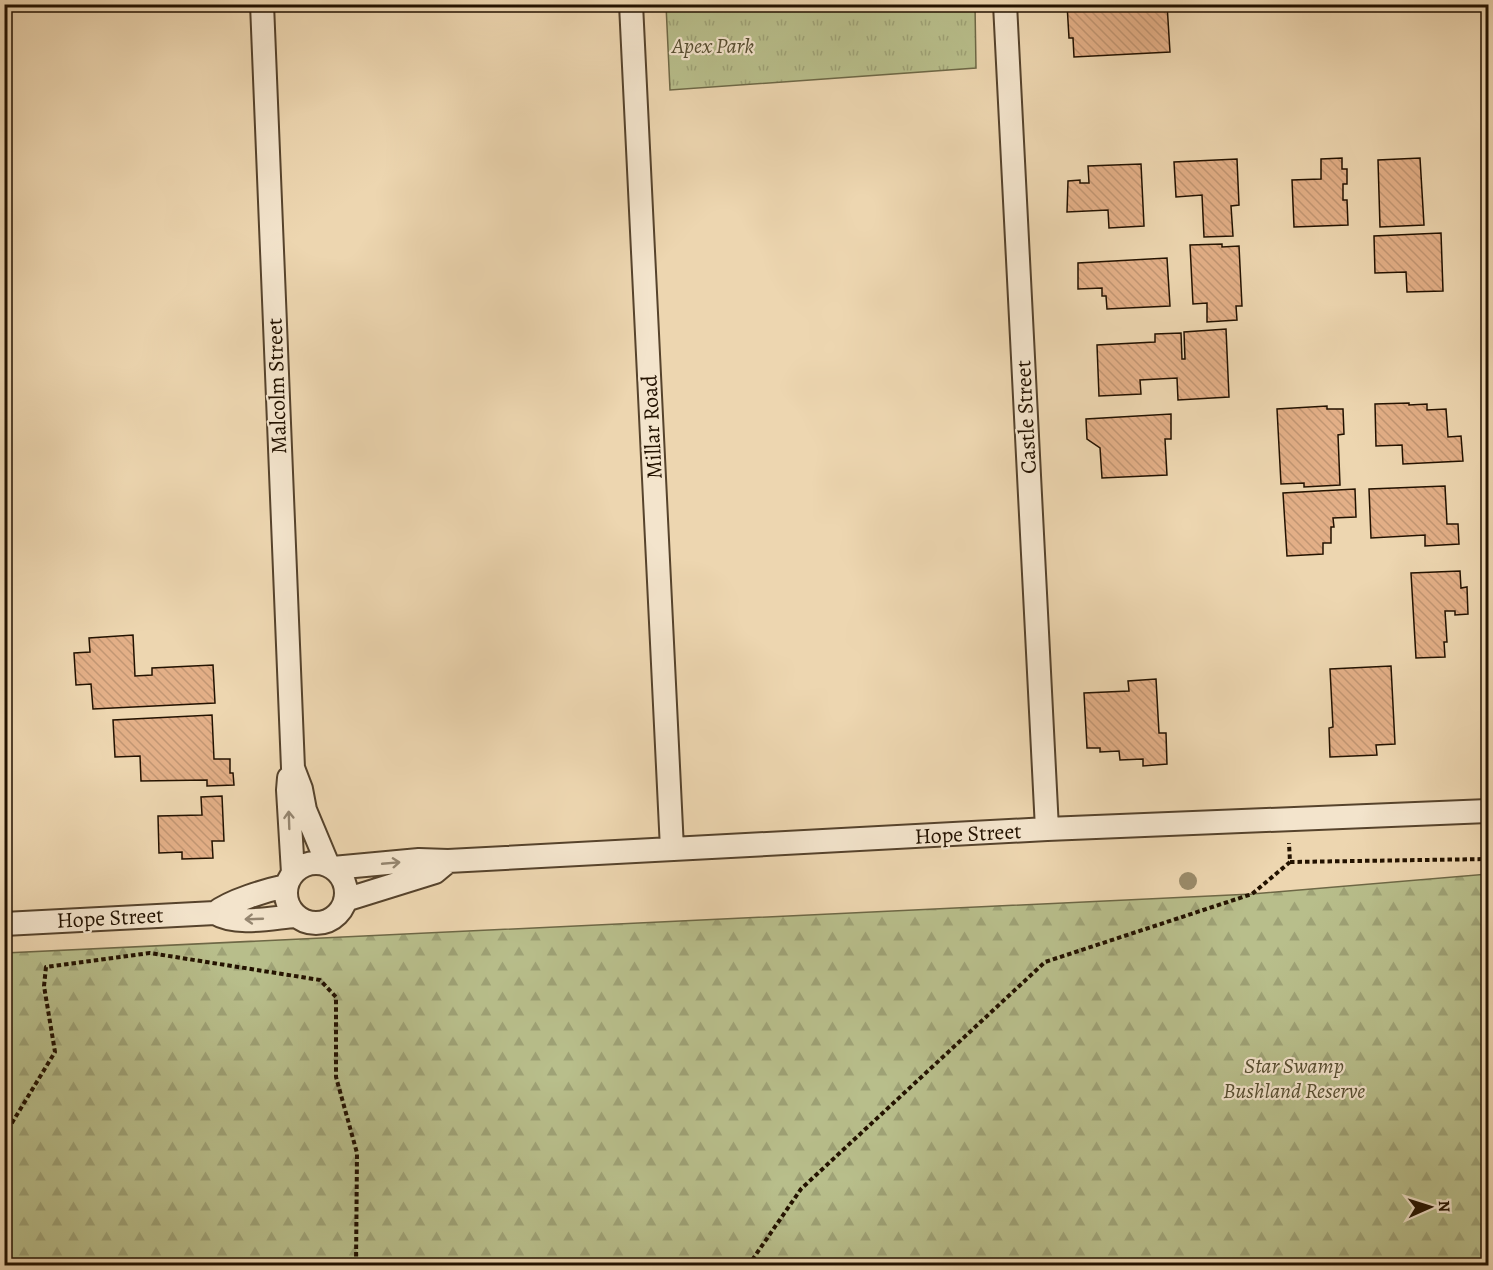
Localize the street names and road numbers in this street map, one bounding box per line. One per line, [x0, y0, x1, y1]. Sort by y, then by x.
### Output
street label: Malcolm Street [260, 317, 294, 455]
street label: Castle Street [1008, 359, 1044, 475]
street label: Millar Road [634, 374, 670, 480]
street label: Hope Street [914, 816, 1022, 852]
street label: Hope Street [56, 900, 164, 936]

